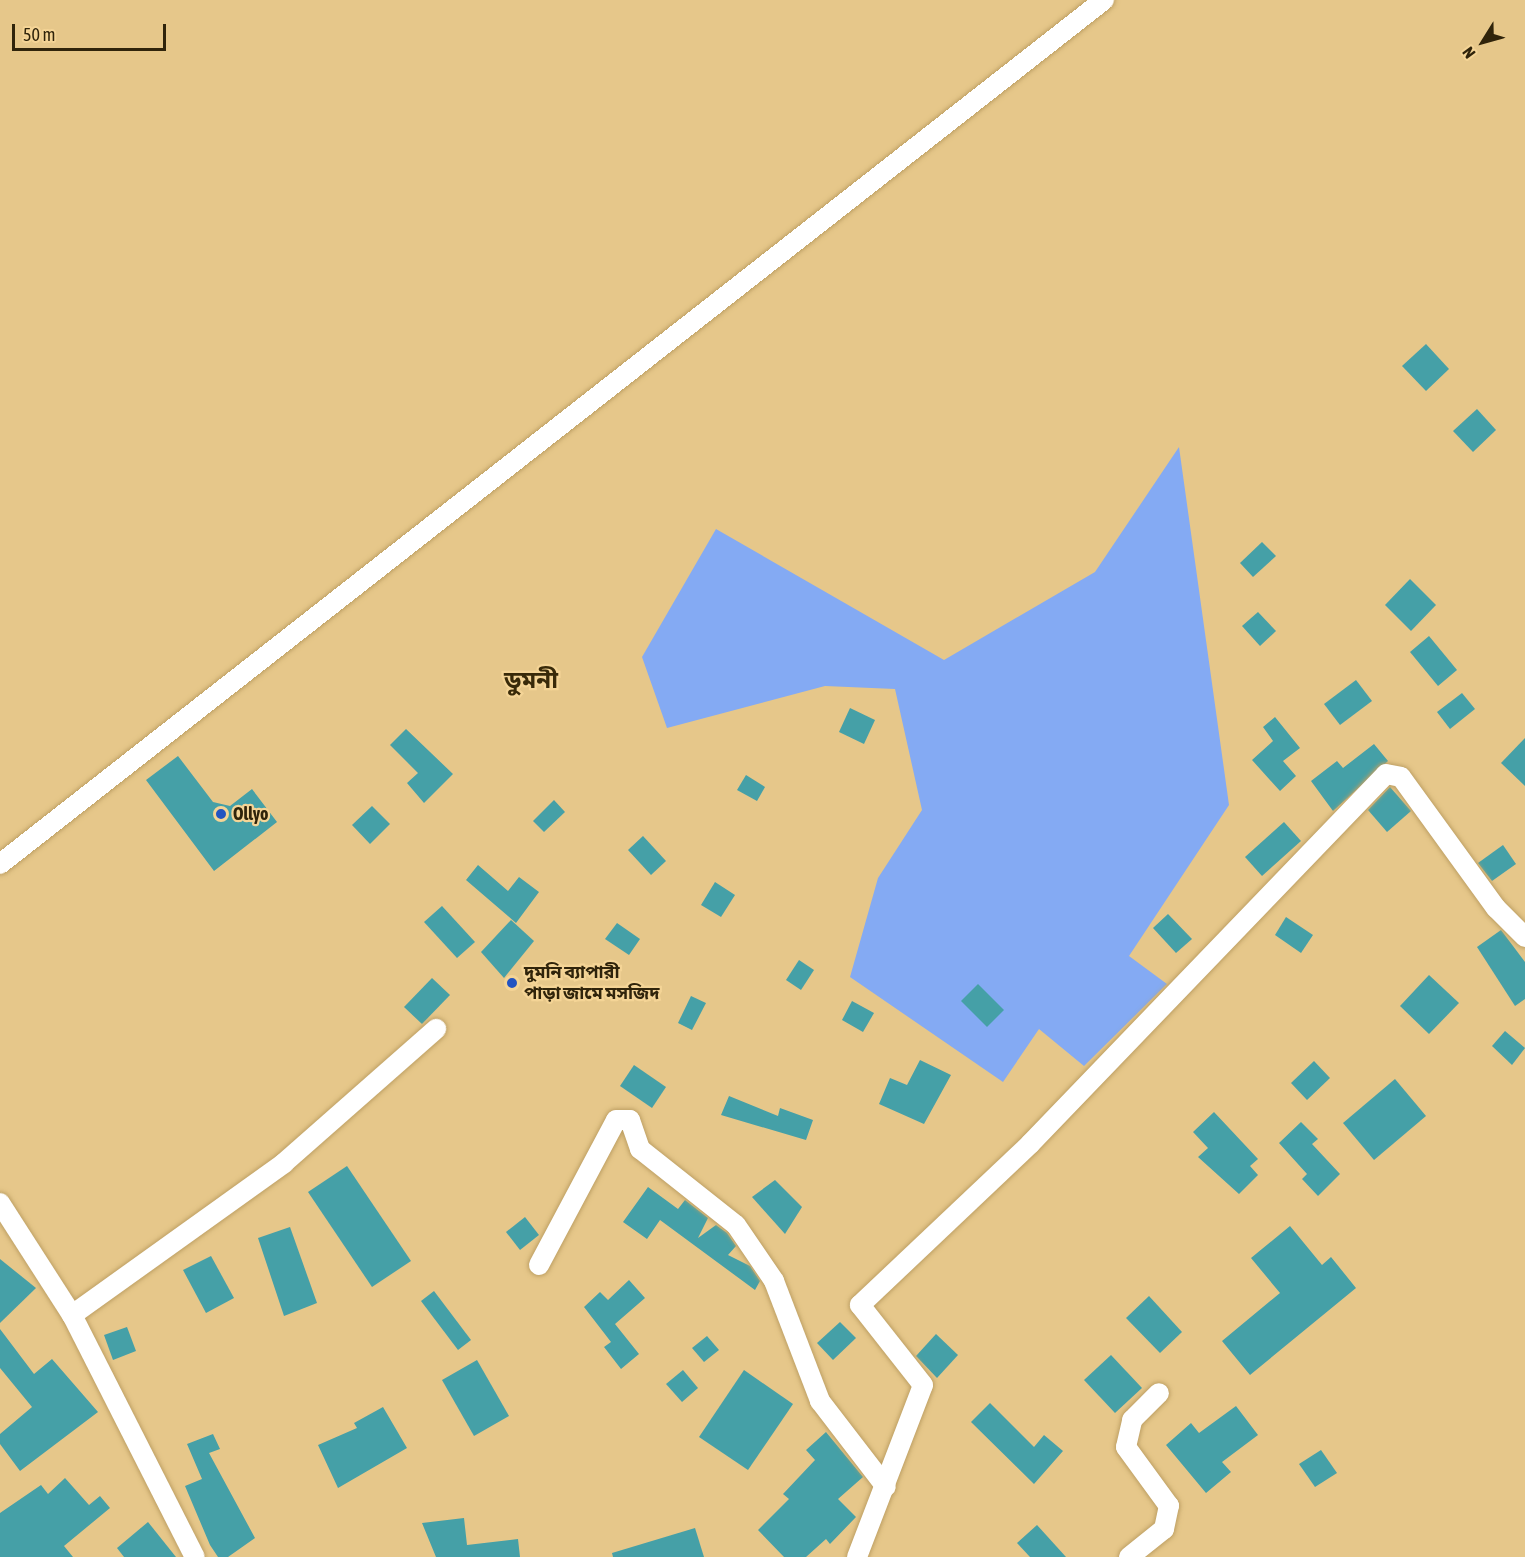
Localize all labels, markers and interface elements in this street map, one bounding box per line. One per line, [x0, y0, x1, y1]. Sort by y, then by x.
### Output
scale bar [15, 12, 170, 50]
north arrow [1453, 12, 1513, 72]
text: 50 m [23, 24, 55, 45]
text: N [1459, 44, 1479, 62]
district label: ডুমনী [504, 666, 558, 694]
place label: Ollyo [233, 803, 269, 825]
marker: Ollyo [214, 807, 228, 821]
place label: দুমনি ব্যাপারী পাড়া জামে মসজিদ [524, 962, 660, 1004]
marker: দুমনি ব্যাপারী পাড়া জামে মসজিদ [505, 976, 519, 990]

